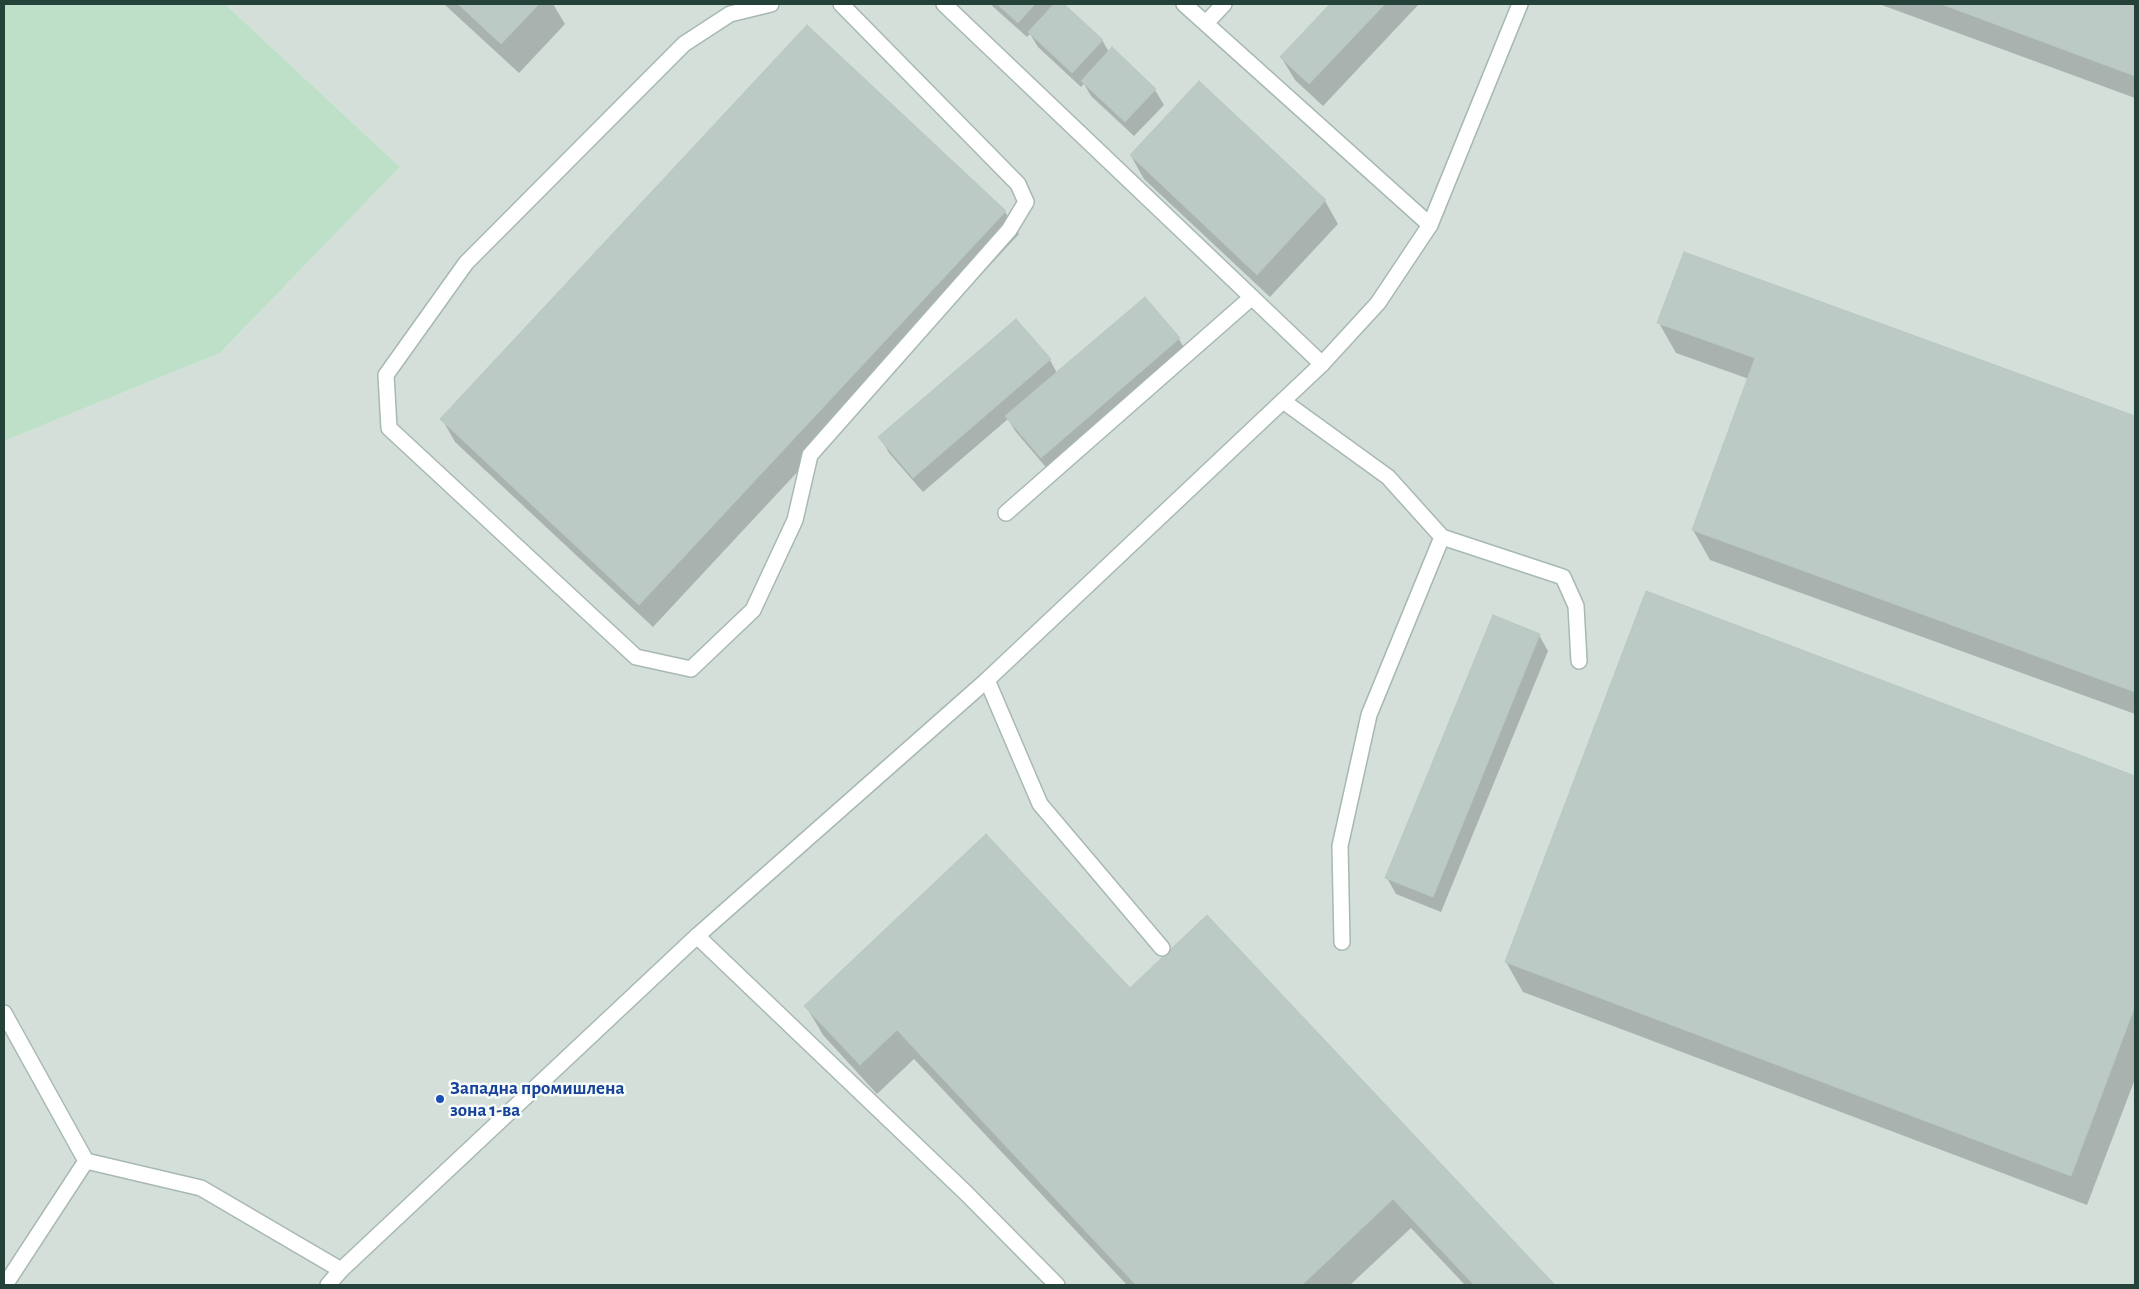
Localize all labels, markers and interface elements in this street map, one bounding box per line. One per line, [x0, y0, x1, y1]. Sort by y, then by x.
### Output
place label: Западна промишлена зона 1-ва [450, 1077, 625, 1121]
marker: Западна промишлена зона 1-ва [434, 1093, 446, 1105]

